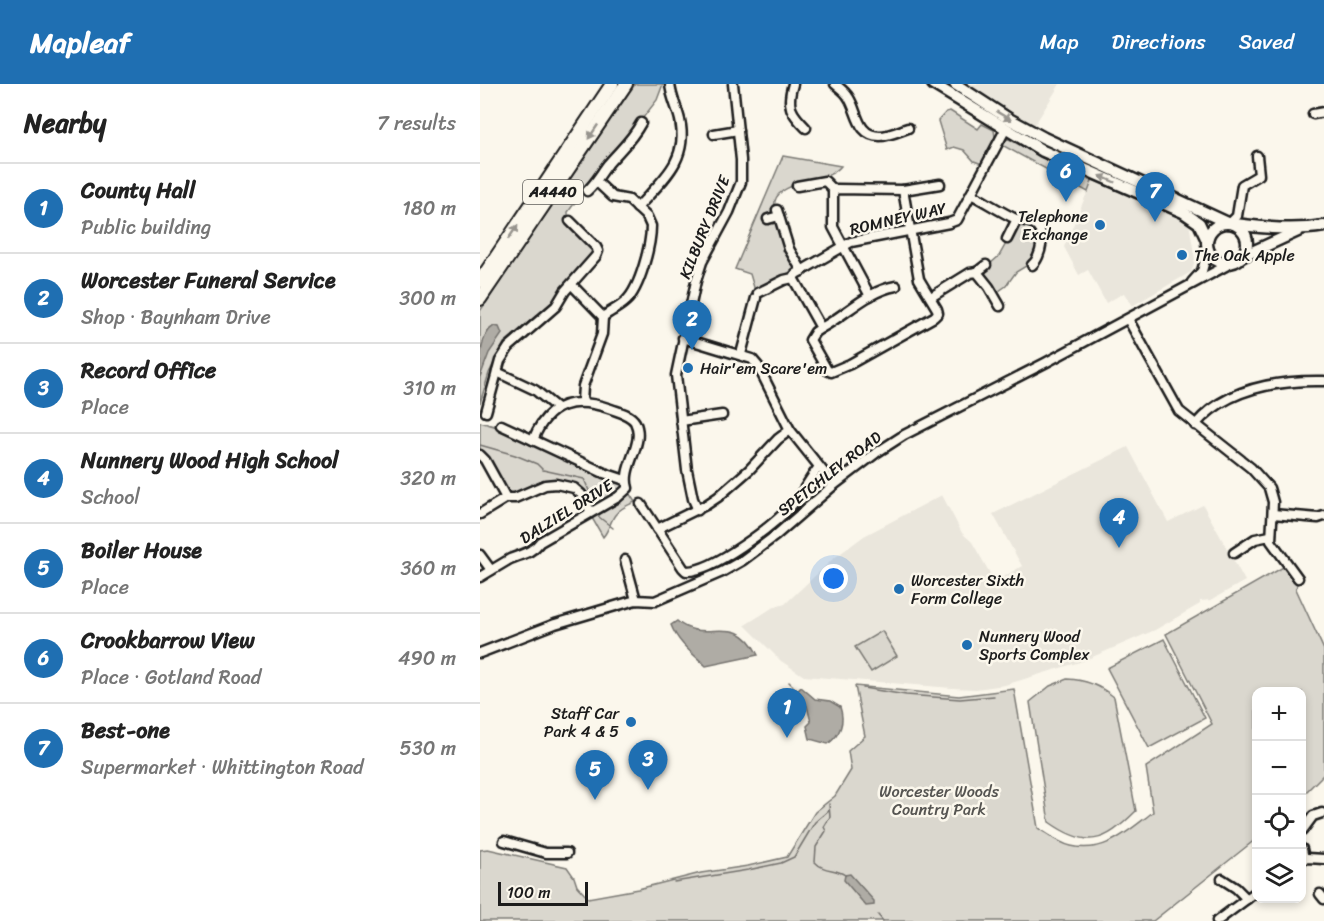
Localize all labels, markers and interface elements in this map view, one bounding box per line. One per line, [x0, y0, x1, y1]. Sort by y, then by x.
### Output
text: Mapleaf [30, 18, 130, 67]
text: Map [1040, 23, 1078, 61]
text: Directions [1111, 23, 1206, 61]
text: Saved [1239, 23, 1294, 61]
text: Nearby [24, 100, 106, 146]
text: 7 results [377, 106, 456, 141]
one-way arrow [996, 110, 1012, 121]
one-way arrow [587, 124, 599, 140]
pin: 6 [1046, 152, 1086, 202]
street label: KILBURY DRIVE [671, 170, 739, 283]
text: County Hall [81, 171, 195, 210]
pin: 7 [1136, 172, 1174, 222]
one-way arrow [1098, 174, 1116, 183]
road number: A4440 [523, 180, 583, 204]
text: 1 [39, 191, 48, 226]
text: 180 m [402, 191, 456, 226]
street label: ROMNEY WAY [847, 193, 950, 244]
place label: Telephone Exchange [1018, 202, 1088, 249]
text: Public building [81, 210, 211, 245]
marker: Telephone Exchange [1093, 218, 1107, 232]
one-way arrow [507, 224, 518, 241]
place label: The Oak Apple [1194, 241, 1295, 270]
marker: The Oak Apple [1175, 248, 1189, 262]
text: Worcester Funeral Service [81, 261, 336, 300]
text: 2 [38, 281, 49, 316]
text: 300 m [399, 281, 456, 316]
text: Shop · Baynham Drive [81, 300, 271, 335]
pin: 2 [672, 300, 712, 350]
text: Record Office [81, 351, 216, 390]
place label: Hair'em Scare'em [700, 354, 827, 383]
marker: Hair'em Scare'em [681, 361, 695, 375]
text: 3 [38, 371, 49, 406]
text: 310 m [403, 371, 456, 406]
text: Place [81, 390, 129, 425]
street label: SPETCHLEY ROAD [771, 423, 888, 524]
text: Nunnery Wood High School [81, 441, 338, 480]
text: 4 [37, 461, 50, 496]
text: 320 m [400, 461, 456, 496]
street label: DALZIEL DRIVE [514, 470, 620, 552]
text: School [81, 480, 140, 515]
pin: 4 [1100, 498, 1138, 548]
text: Boiler House [81, 531, 202, 570]
text: 5 [37, 551, 50, 586]
text: 360 m [400, 551, 456, 586]
your location [819, 564, 848, 593]
place label: Worcester Sixth Form College [911, 566, 1024, 613]
text: Place [81, 570, 129, 605]
marker: Worcester Sixth Form College [892, 582, 906, 596]
text: Crookbarrow View [81, 621, 254, 660]
place label: Nunnery Wood Sports Complex [979, 622, 1090, 669]
marker: Nunnery Wood Sports Complex [960, 638, 974, 652]
text: 6 [38, 641, 49, 676]
text: 490 m [398, 641, 456, 676]
text: Place · Gotland Road [81, 660, 261, 695]
map controls [1252, 687, 1306, 903]
button: + [1252, 687, 1306, 741]
pin: 1 [768, 688, 806, 738]
place label: Staff Car Park 4 & 5 [544, 699, 620, 746]
text: Best-one [81, 711, 170, 750]
marker: Staff Car Park 4 & 5 [624, 715, 638, 729]
text: 7 [38, 731, 49, 766]
text: 530 m [400, 731, 456, 766]
pin: 3 [628, 740, 668, 790]
button: − [1252, 741, 1306, 795]
text: Supermarket · Whittington Road [81, 750, 363, 785]
pin: 5 [576, 750, 614, 800]
park label: Worcester Woods Country Park [879, 777, 999, 824]
button: locate [1252, 795, 1306, 849]
button: layers [1252, 849, 1306, 903]
text: 100 m [507, 878, 551, 907]
scale bar [498, 879, 588, 906]

